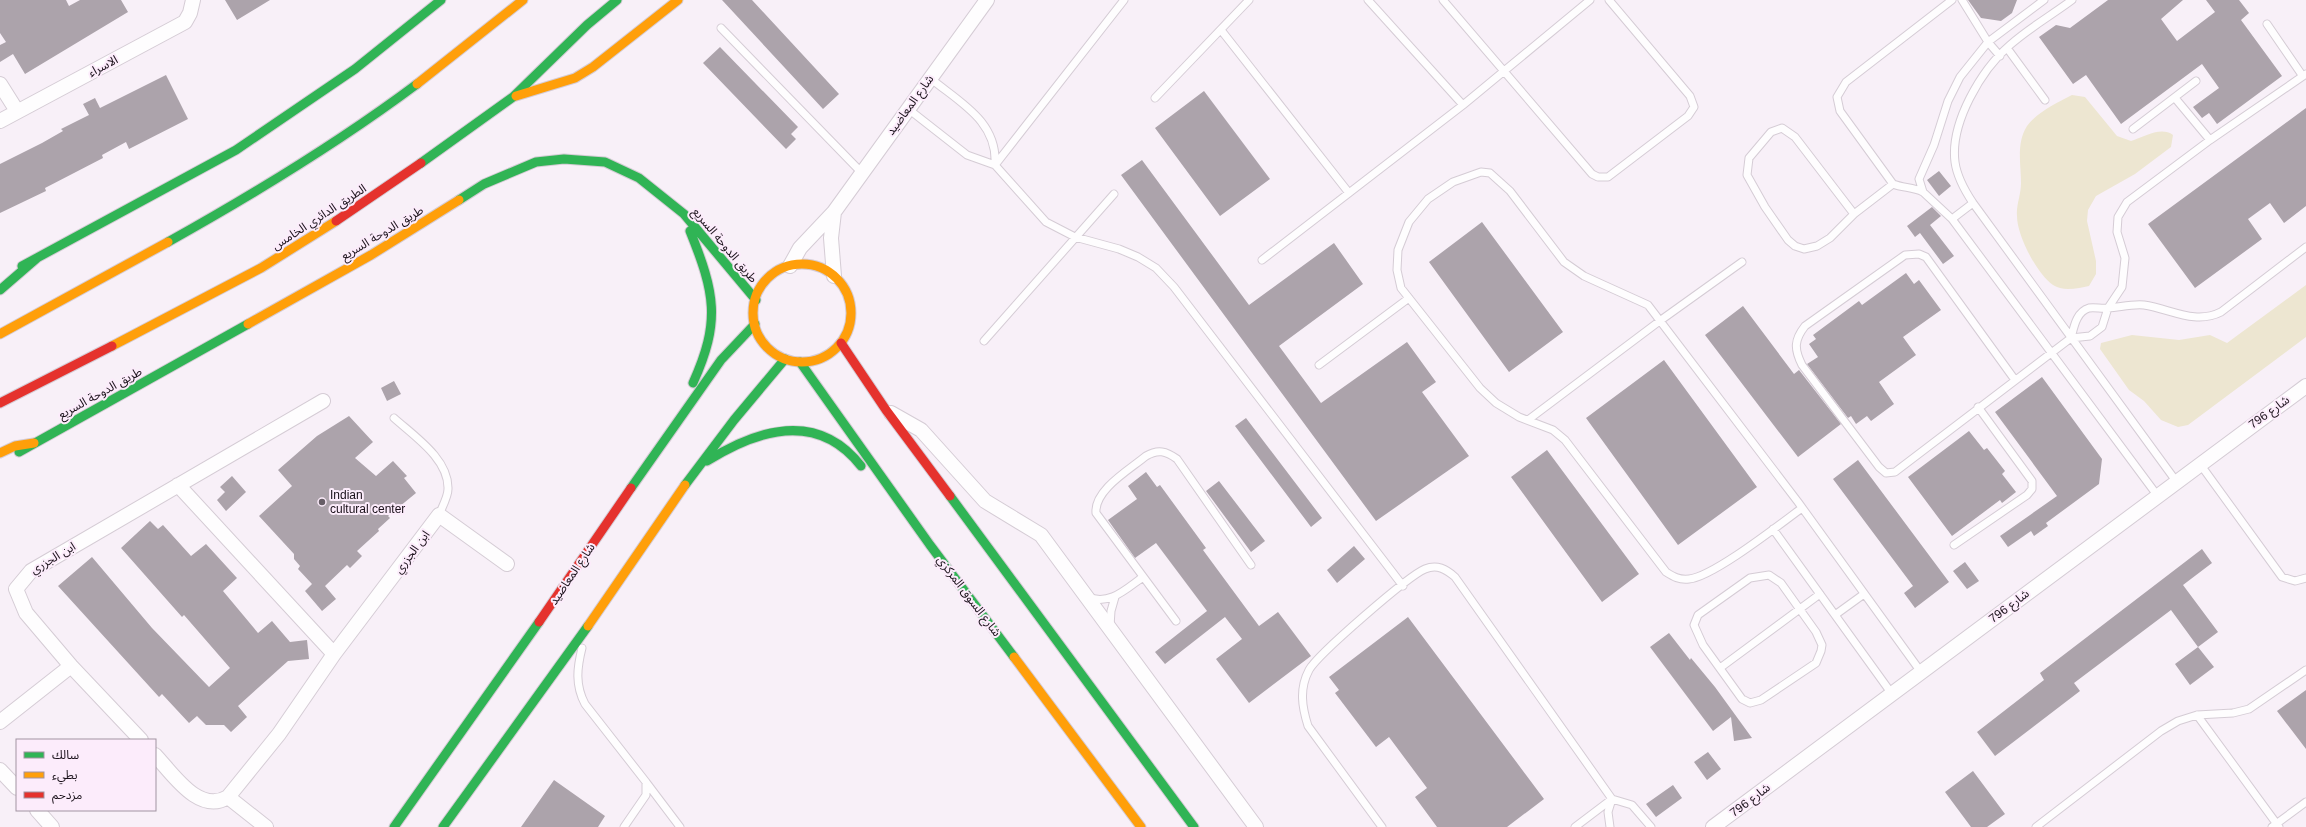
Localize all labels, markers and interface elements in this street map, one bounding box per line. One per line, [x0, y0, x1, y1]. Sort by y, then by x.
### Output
street label: الاسراء [86, 52, 120, 80]
street label: شارع المعاضيد [883, 72, 938, 139]
street label: الطريق الدائري الخامس [269, 181, 370, 255]
street label: طريق الدوحة السريع [338, 203, 427, 265]
street label: طريق الدوحة السريع [688, 205, 760, 287]
street label: طريق الدوحة السريع [56, 364, 145, 424]
street label: شارع 796 [2246, 393, 2293, 433]
place label: Indian cultural center [330, 488, 405, 516]
marker: Indian cultural center [317, 497, 327, 507]
street label: ابن الجزري [391, 528, 435, 578]
street label: ابن الجزري [28, 539, 80, 579]
street label: شارع المعاضيد [546, 541, 599, 608]
street label: شارع السوق المركزي [932, 553, 1004, 641]
street label: شارع 796 [1986, 586, 2033, 627]
legend [16, 739, 156, 811]
text: سالك [52, 748, 79, 762]
text: بطيء [52, 768, 78, 785]
street label: شارع 796 [1727, 780, 1774, 821]
text: مزدحم [52, 788, 82, 804]

